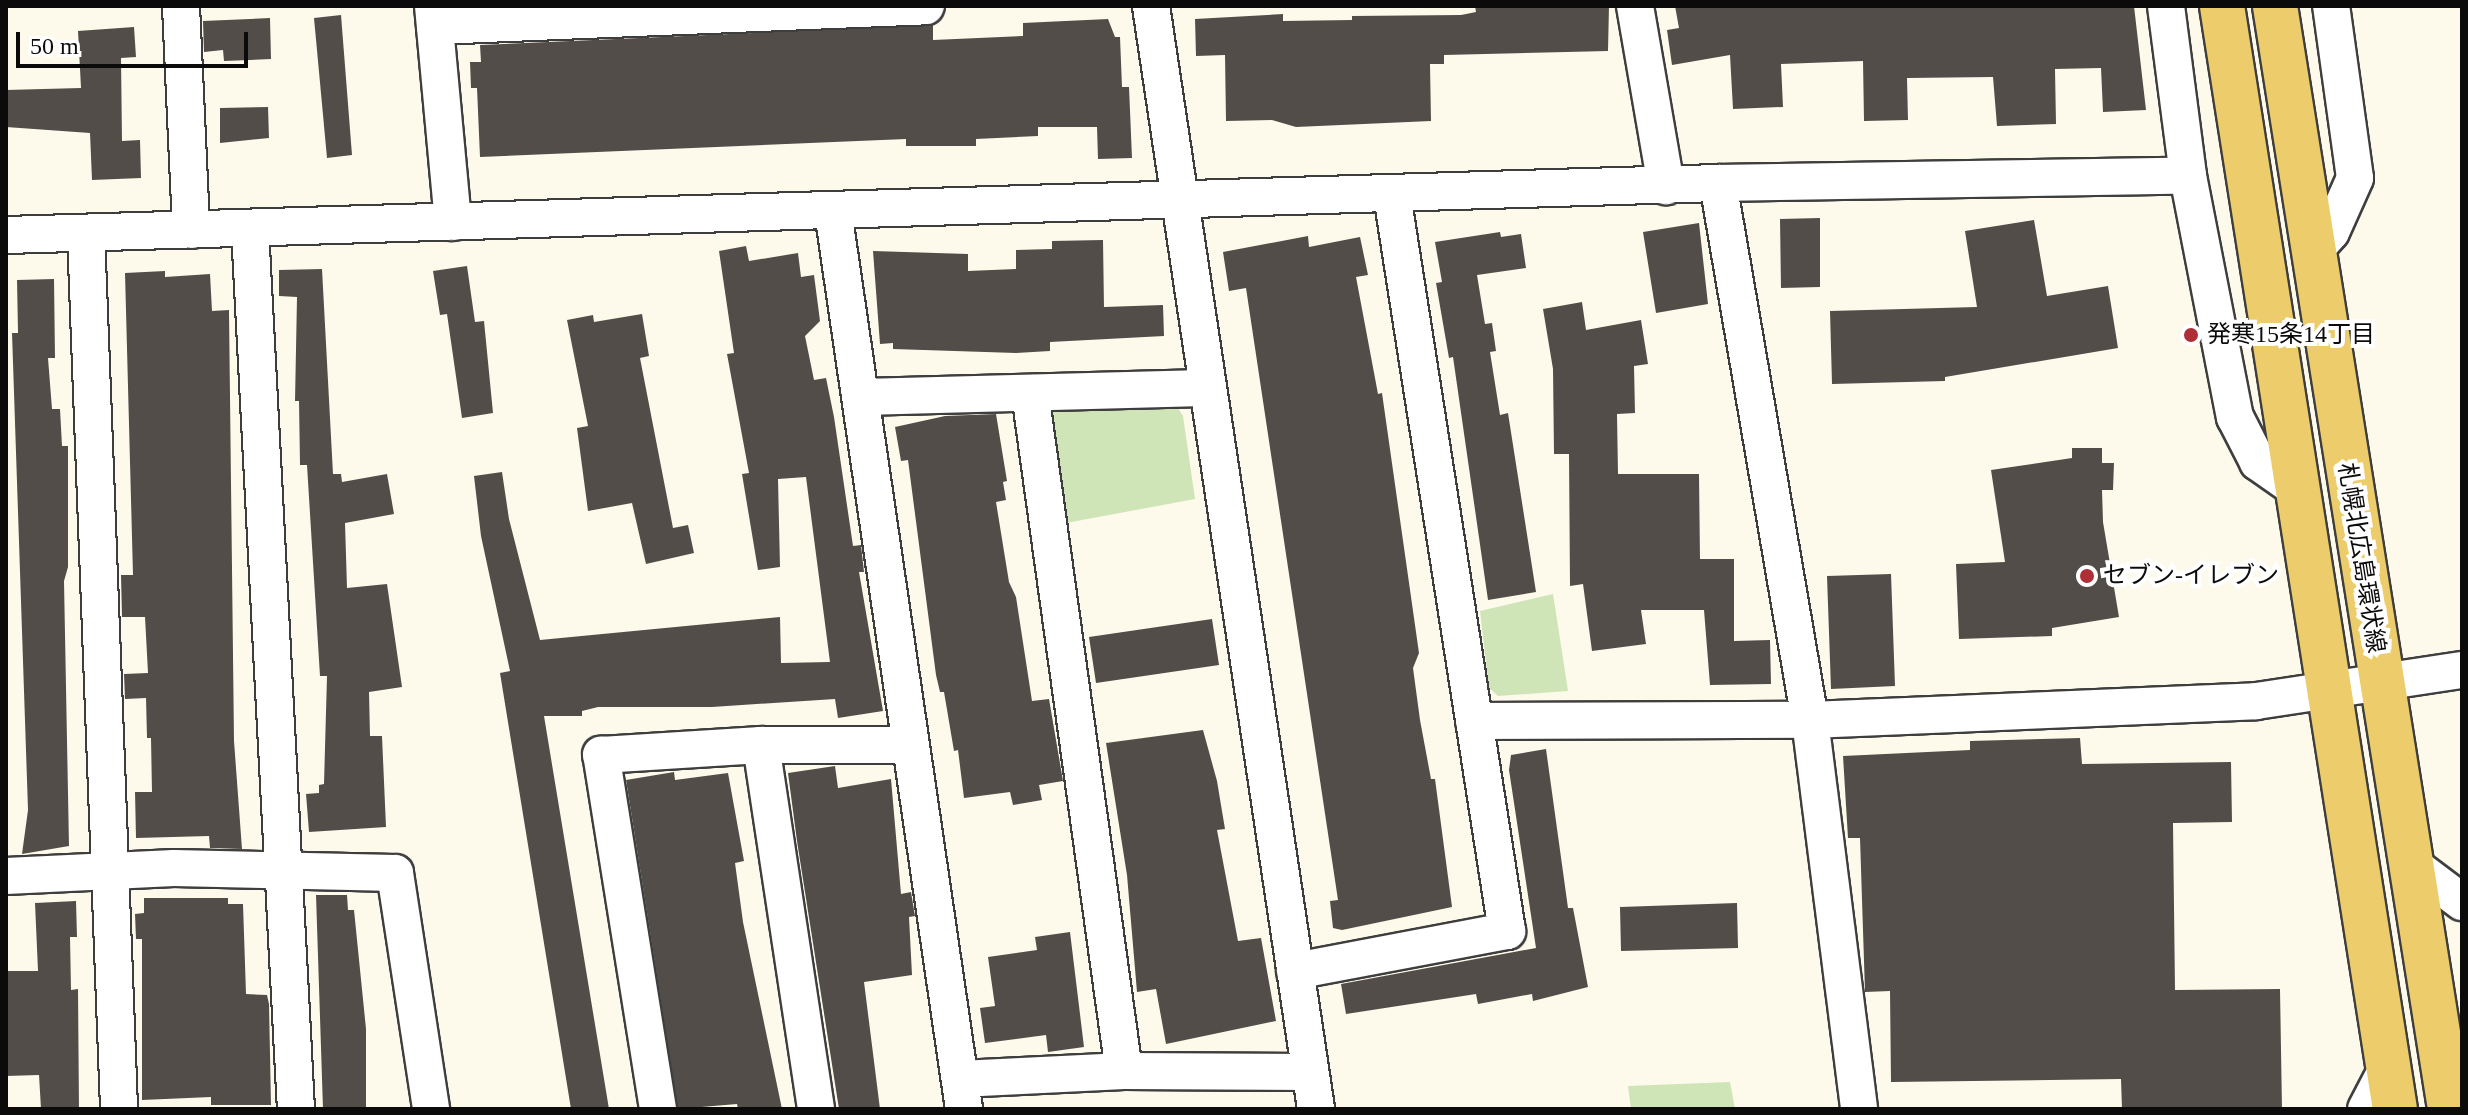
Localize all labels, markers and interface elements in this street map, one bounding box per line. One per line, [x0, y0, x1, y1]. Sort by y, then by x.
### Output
scale bar [20, 16, 252, 66]
text: 50 m [30, 33, 79, 59]
place label: 発寒15条14丁目 [2207, 321, 2375, 349]
marker: 発寒15条14丁目 [2182, 326, 2200, 344]
street label: 札幌北広島環状線 [2332, 461, 2390, 655]
place label: セブン-イレブン [2103, 562, 2279, 590]
marker: セブン-イレブン [2078, 567, 2096, 585]

